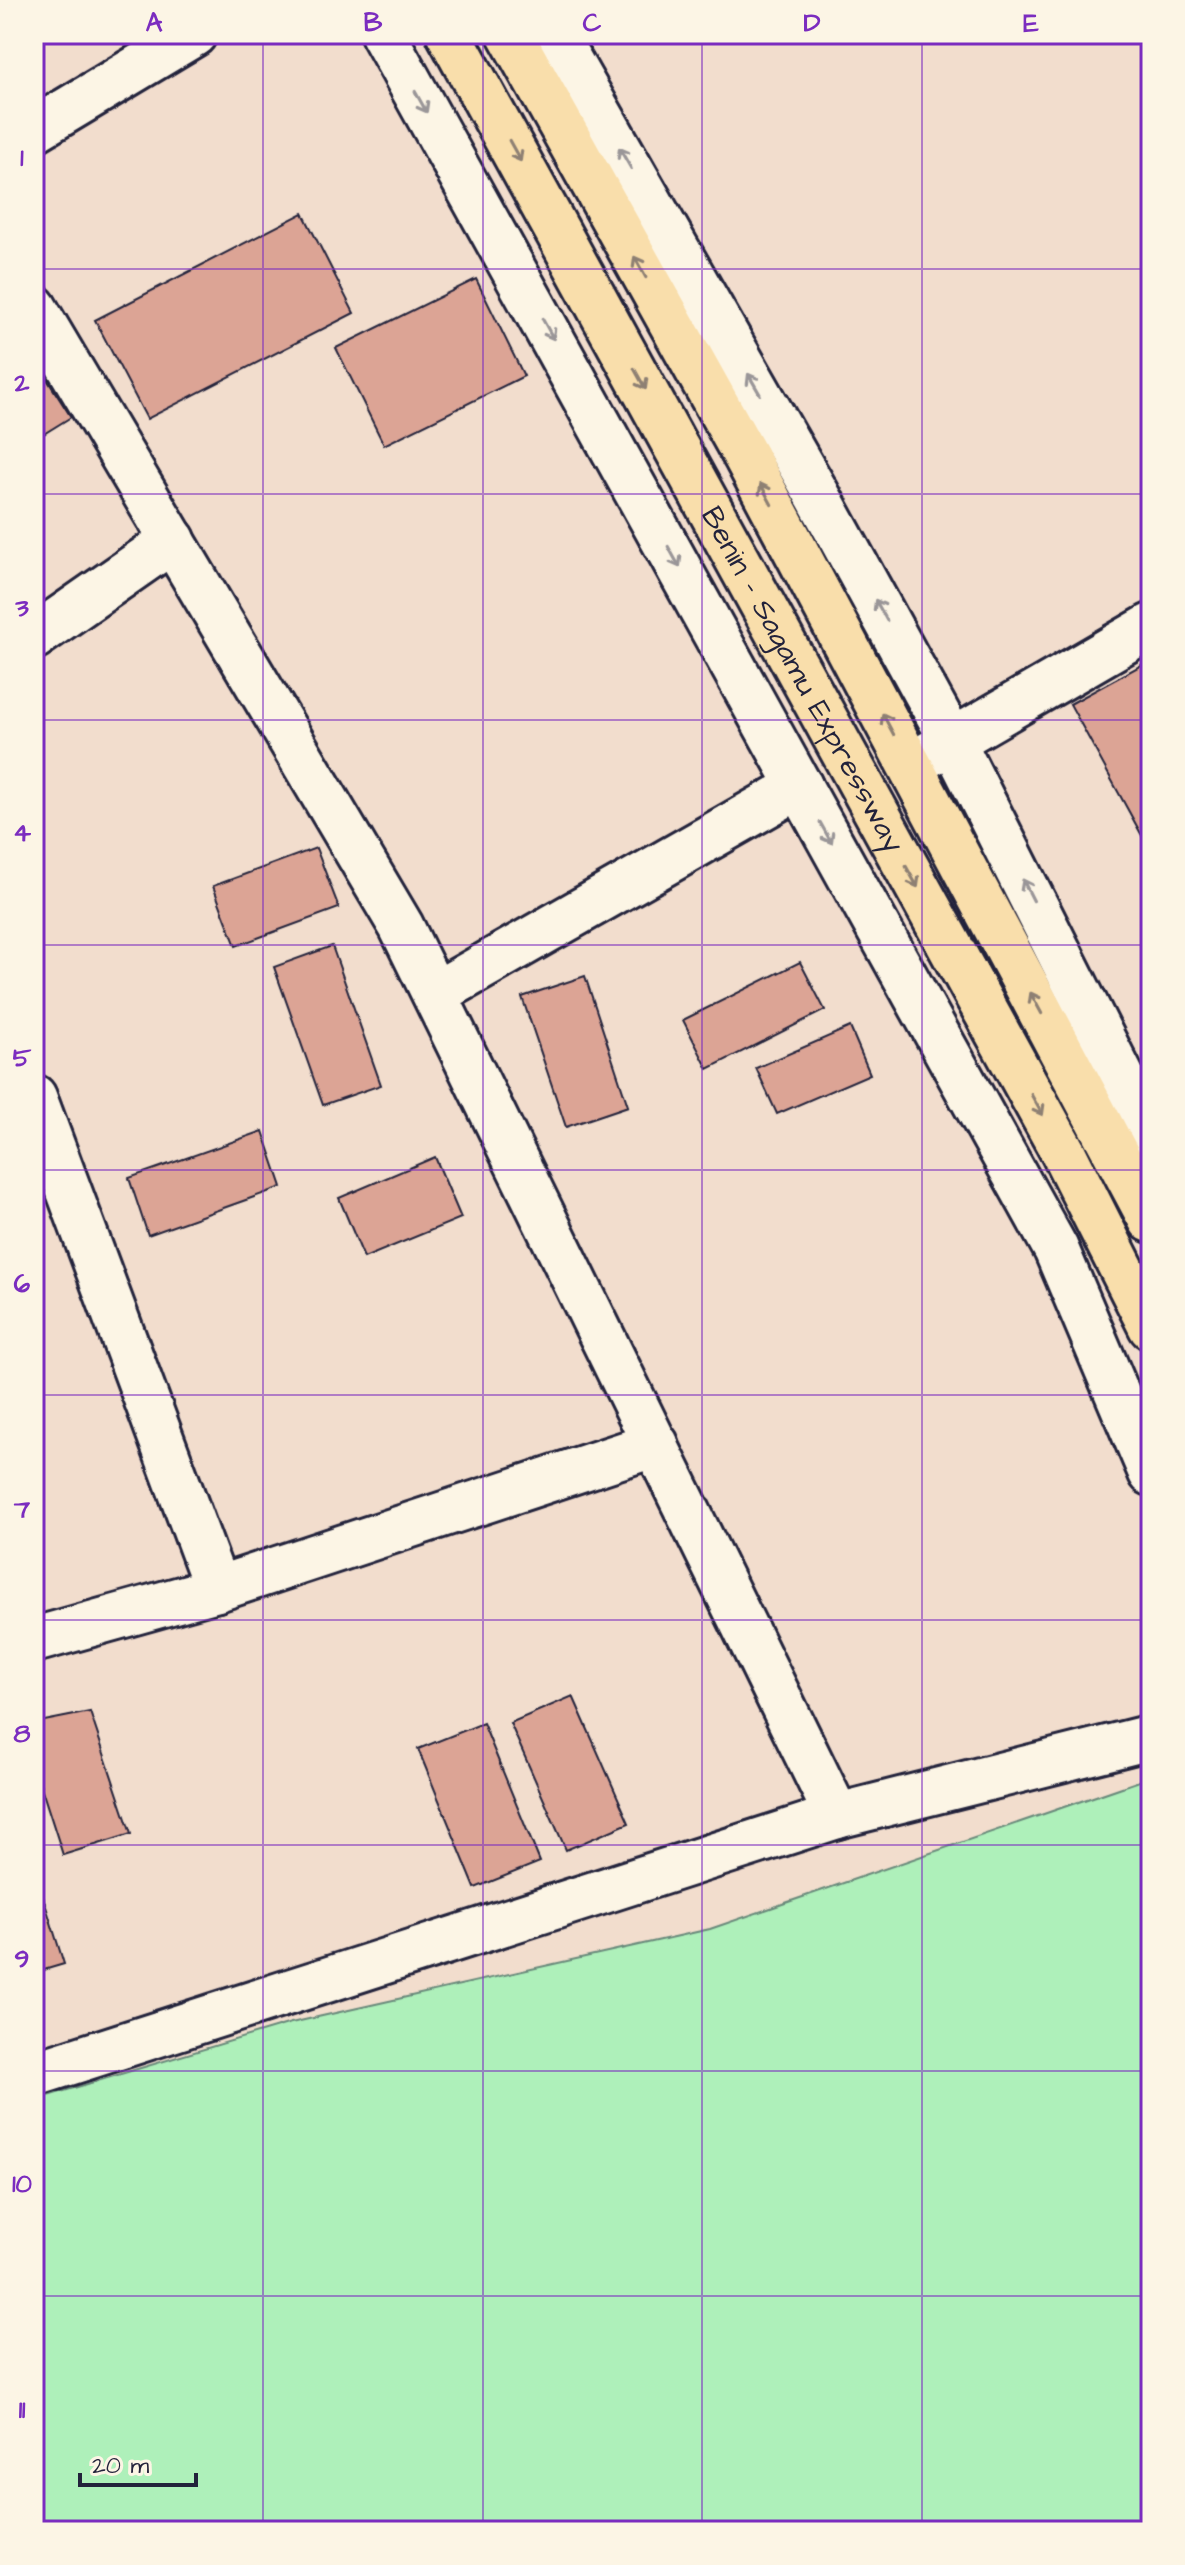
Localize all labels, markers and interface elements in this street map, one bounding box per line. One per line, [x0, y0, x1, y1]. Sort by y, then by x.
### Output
text: A [146, 5, 163, 41]
text: B [364, 5, 383, 41]
text: C [583, 5, 602, 41]
text: D [804, 5, 821, 41]
text: E [1023, 5, 1039, 41]
one-way arrow [413, 90, 429, 113]
one-way arrow [507, 139, 523, 162]
text: 1 [20, 140, 24, 176]
one-way arrow [617, 147, 633, 170]
one-way arrow [632, 256, 648, 279]
one-way arrow [540, 317, 556, 341]
text: 2 [14, 365, 30, 401]
one-way arrow [632, 367, 648, 390]
one-way arrow [746, 372, 761, 396]
one-way arrow [757, 483, 773, 507]
street label: Benin - Sagamu Expressway [690, 499, 914, 861]
one-way arrow [666, 545, 682, 568]
text: 3 [14, 590, 29, 626]
one-way arrow [873, 599, 888, 623]
one-way arrow [880, 712, 895, 736]
text: 4 [13, 815, 31, 851]
one-way arrow [819, 821, 835, 845]
one-way arrow [904, 865, 920, 888]
one-way arrow [1020, 879, 1035, 903]
one-way arrow [1028, 992, 1044, 1015]
text: 5 [13, 1040, 32, 1076]
one-way arrow [1030, 1093, 1045, 1117]
text: 6 [14, 1266, 31, 1302]
text: 7 [13, 1491, 30, 1527]
text: 8 [14, 1716, 31, 1752]
text: 9 [15, 1941, 29, 1977]
text: 10 [12, 2166, 32, 2202]
text: 11 [19, 2392, 26, 2428]
scale bar [80, 2437, 196, 2487]
text: 20 m [92, 2449, 149, 2483]

